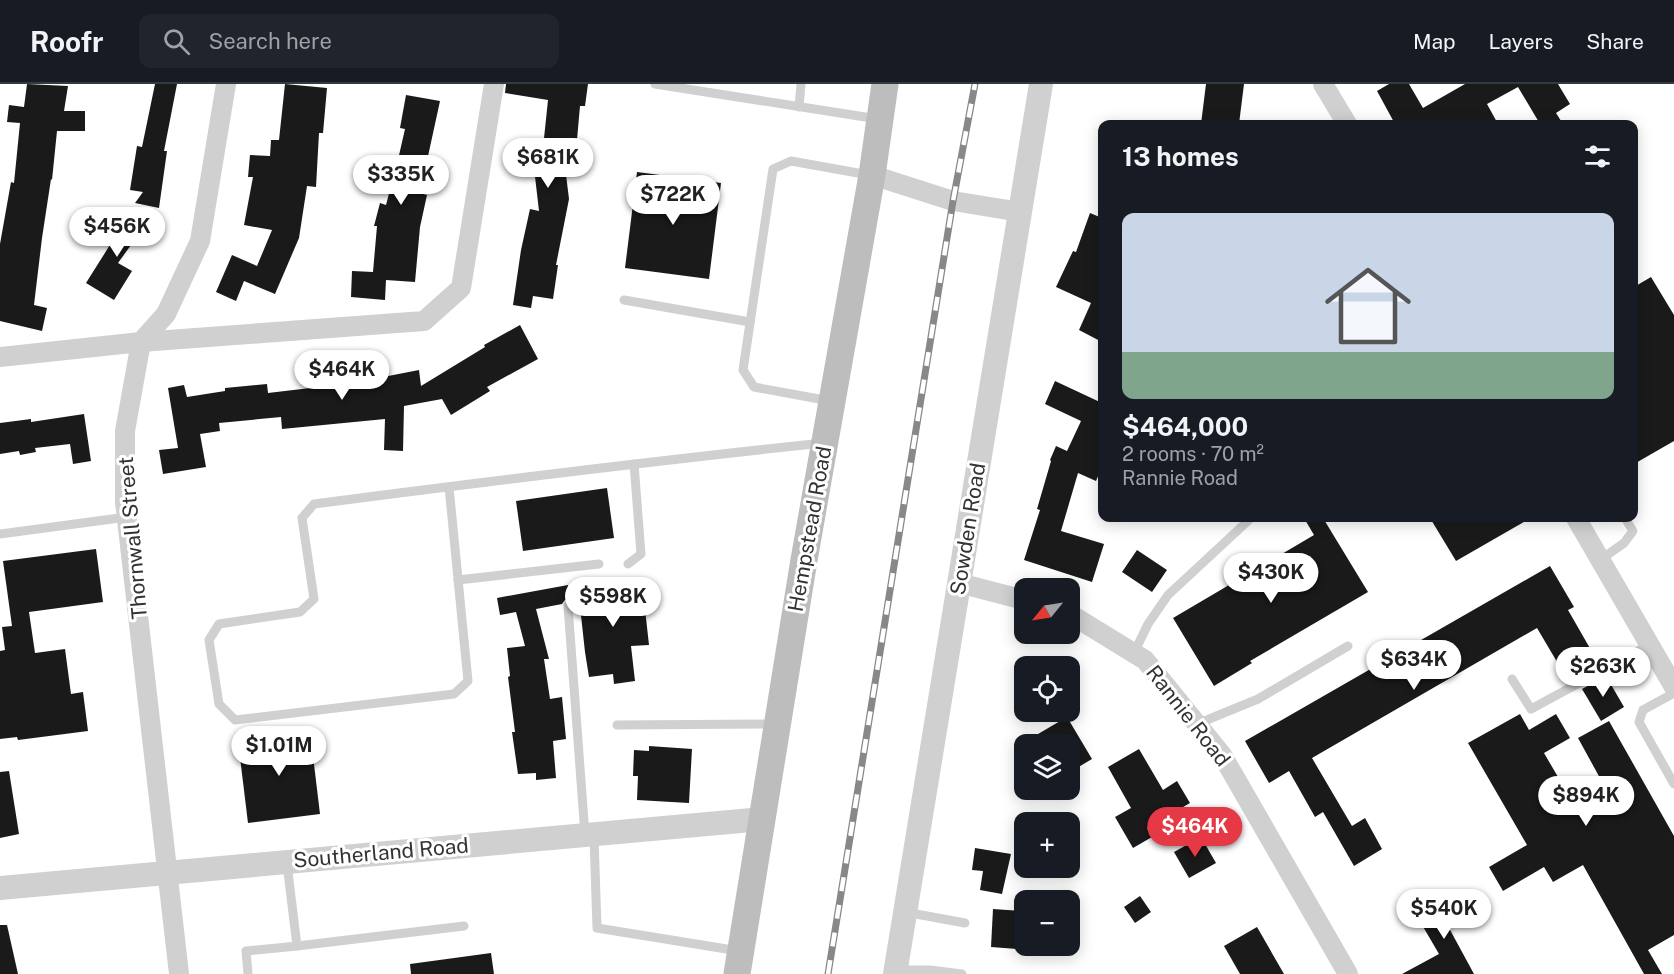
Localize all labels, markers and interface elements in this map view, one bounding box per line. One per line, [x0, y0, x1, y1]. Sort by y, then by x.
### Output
search box [139, 14, 559, 68]
text: Roofr [30, 25, 103, 58]
icon: search [160, 25, 193, 58]
text: Search here [208, 28, 332, 54]
text: Map [1413, 29, 1456, 54]
text: Layers [1489, 29, 1553, 54]
text: Share [1586, 29, 1644, 54]
pin: $681K [506, 138, 590, 189]
icon: filters [1581, 140, 1614, 173]
text: 13 homes [1122, 141, 1239, 172]
text: $681K [516, 145, 580, 169]
pin: $335K [359, 155, 443, 206]
text: $335K [367, 162, 435, 186]
pin: $722K [631, 175, 715, 226]
text: $722K [640, 182, 706, 206]
pin: $456K [75, 207, 159, 258]
text: $456K [83, 214, 151, 238]
icon: home [1314, 252, 1422, 360]
pin: $464K [300, 350, 384, 401]
text: $464K [308, 357, 376, 381]
text: $464,000 [1122, 411, 1248, 442]
text: 2 rooms · 70 m² [1122, 442, 1264, 466]
street label: Hempstead Road [783, 444, 836, 614]
street label: Thornwall Street [113, 456, 152, 620]
street label: Sowden Road [945, 461, 990, 597]
text: Rannie Road [1122, 466, 1238, 490]
pin: $430K [1229, 553, 1313, 604]
text: $430K [1237, 560, 1305, 584]
pin: $598K [571, 577, 655, 628]
north arrow [1014, 578, 1080, 644]
map controls [1014, 578, 1080, 956]
text: $598K [579, 584, 647, 608]
pin: $634K [1372, 640, 1456, 691]
text: $634K [1380, 647, 1448, 671]
pin: $263K [1561, 647, 1645, 698]
text: $263K [1569, 654, 1637, 678]
button: locate [1014, 656, 1080, 722]
street label: Rannie Road [1141, 660, 1236, 771]
pin: $1.01M [230, 726, 328, 777]
text: $1.01M [245, 733, 313, 757]
button: layers [1014, 734, 1080, 800]
pin: $894K [1544, 776, 1628, 827]
text: $894K [1552, 783, 1620, 807]
pin: $464K [1153, 807, 1237, 858]
button: + [1014, 812, 1080, 878]
text: $464K [1161, 814, 1229, 838]
street label: Southerland Road [292, 832, 470, 873]
pin: $540K [1402, 889, 1486, 940]
button: − [1014, 890, 1080, 956]
text: $540K [1410, 896, 1478, 920]

